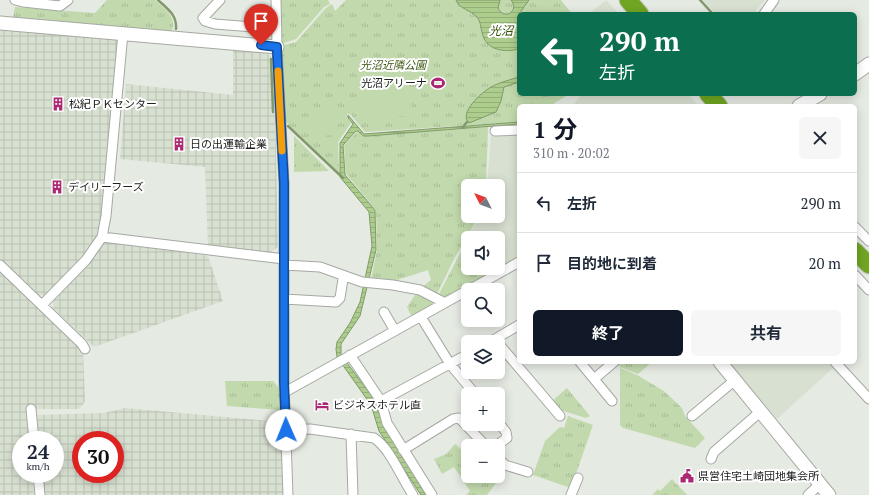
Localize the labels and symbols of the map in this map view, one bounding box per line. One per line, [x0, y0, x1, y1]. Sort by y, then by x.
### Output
pin [244, 4, 278, 45]
water label: 光沼 [489, 23, 515, 38]
park label: 光沼近隣公園 [360, 58, 428, 72]
sports icon: 光沼アリーナ [430, 75, 446, 91]
place label: 光沼アリーナ [361, 76, 427, 90]
building icon: 松紀ＰＫセンター [50, 96, 66, 112]
place label: 松紀ＰＫセンター [69, 97, 157, 111]
building icon: 日の出運輸企業 [171, 136, 187, 152]
place label: 日の出運輸企業 [190, 137, 267, 151]
building icon: デイリーフーズ [49, 179, 65, 195]
north arrow [461, 179, 505, 223]
place label: デイリーフーズ [68, 180, 144, 194]
hotel icon: ビジネスホテル直 [314, 397, 330, 413]
place label: ビジネスホテル直 [333, 398, 421, 412]
position arrow [265, 409, 307, 451]
speed limit sign: 30 [72, 431, 124, 483]
public building icon: 県営住宅土崎団地集会所 [679, 468, 695, 484]
place label: 県営住宅土崎団地集会所 [698, 469, 820, 483]

